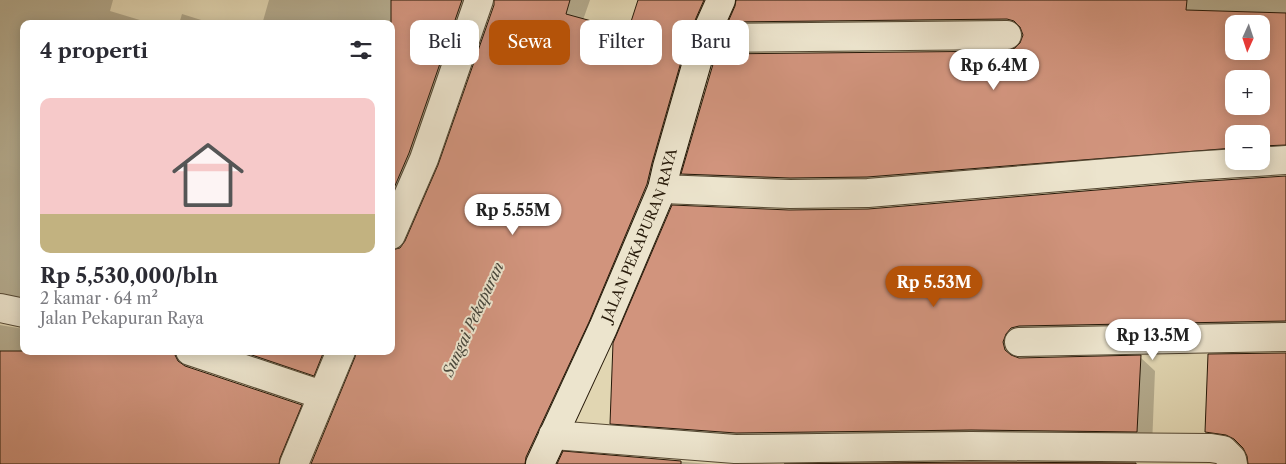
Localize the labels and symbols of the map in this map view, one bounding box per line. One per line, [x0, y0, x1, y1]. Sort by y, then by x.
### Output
north arrow [1225, 15, 1270, 60]
pin: Rp 6.4M [948, 48, 1040, 91]
street label: JALAN PEKAPURAN RAYA [597, 146, 681, 326]
pin: Rp 5.55M [461, 194, 565, 236]
water label: Sungai Pekapuran [438, 259, 508, 380]
pin: Rp 5.53M [882, 266, 986, 308]
pin: Rp 13.5M [1101, 318, 1205, 361]

